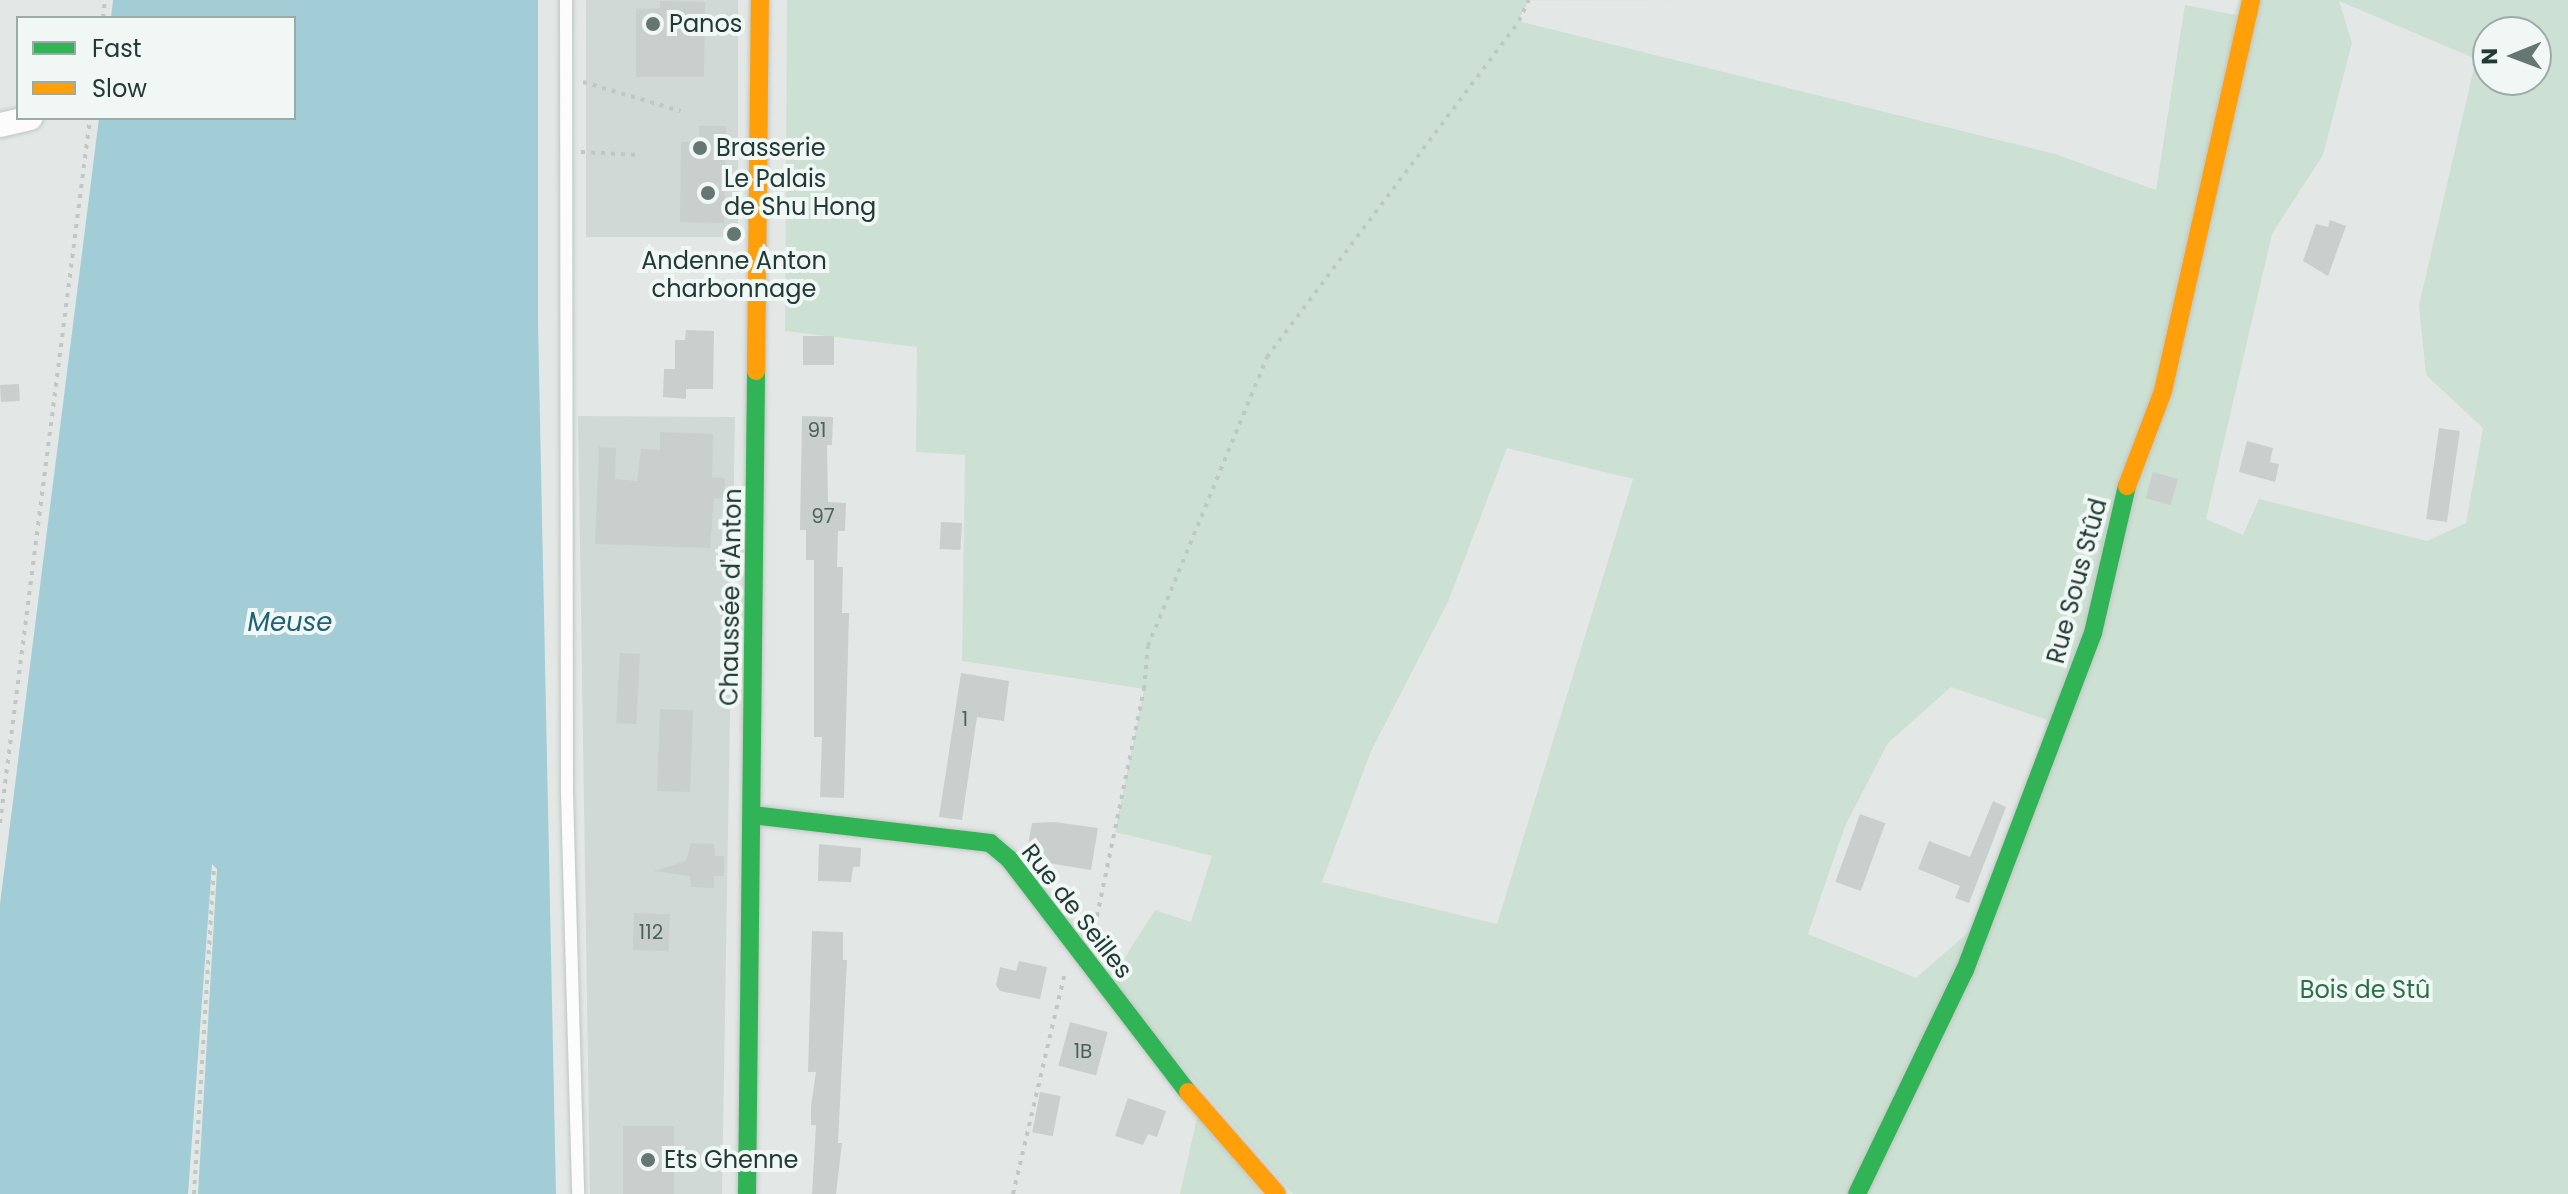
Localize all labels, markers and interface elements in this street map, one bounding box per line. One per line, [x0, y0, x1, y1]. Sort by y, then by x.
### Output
place label: Panos [669, 10, 742, 38]
marker: Panos [644, 15, 662, 33]
legend [16, 16, 296, 120]
north arrow [2472, 16, 2552, 96]
text: Fast [92, 32, 142, 65]
text: N [2474, 48, 2505, 65]
text: Slow [92, 72, 147, 105]
place label: Brasserie [716, 134, 826, 162]
marker: Brasserie [691, 139, 709, 157]
place label: Le Palais de Shu Hong [724, 165, 876, 221]
marker: Le Palais de Shu Hong [699, 184, 717, 202]
marker: Andenne Anton charbonnage [725, 225, 743, 243]
place label: Andenne Anton charbonnage [641, 247, 827, 303]
house number: 91 [808, 418, 826, 442]
street label: Chaussée d'Anton [715, 488, 747, 706]
street label: Rue Sous Stûd [2041, 495, 2113, 667]
house number: 97 [811, 504, 835, 528]
water label: Meuse [248, 607, 332, 639]
house number: 1 [962, 707, 968, 731]
street label: Rue de Seilles [1016, 838, 1138, 984]
house number: 112 [639, 920, 663, 944]
park label: Bois de Stû [2300, 976, 2430, 1004]
house number: 1B [1074, 1039, 1092, 1063]
place label: Ets Ghenne [664, 1146, 798, 1174]
marker: Ets Ghenne [639, 1151, 657, 1169]

